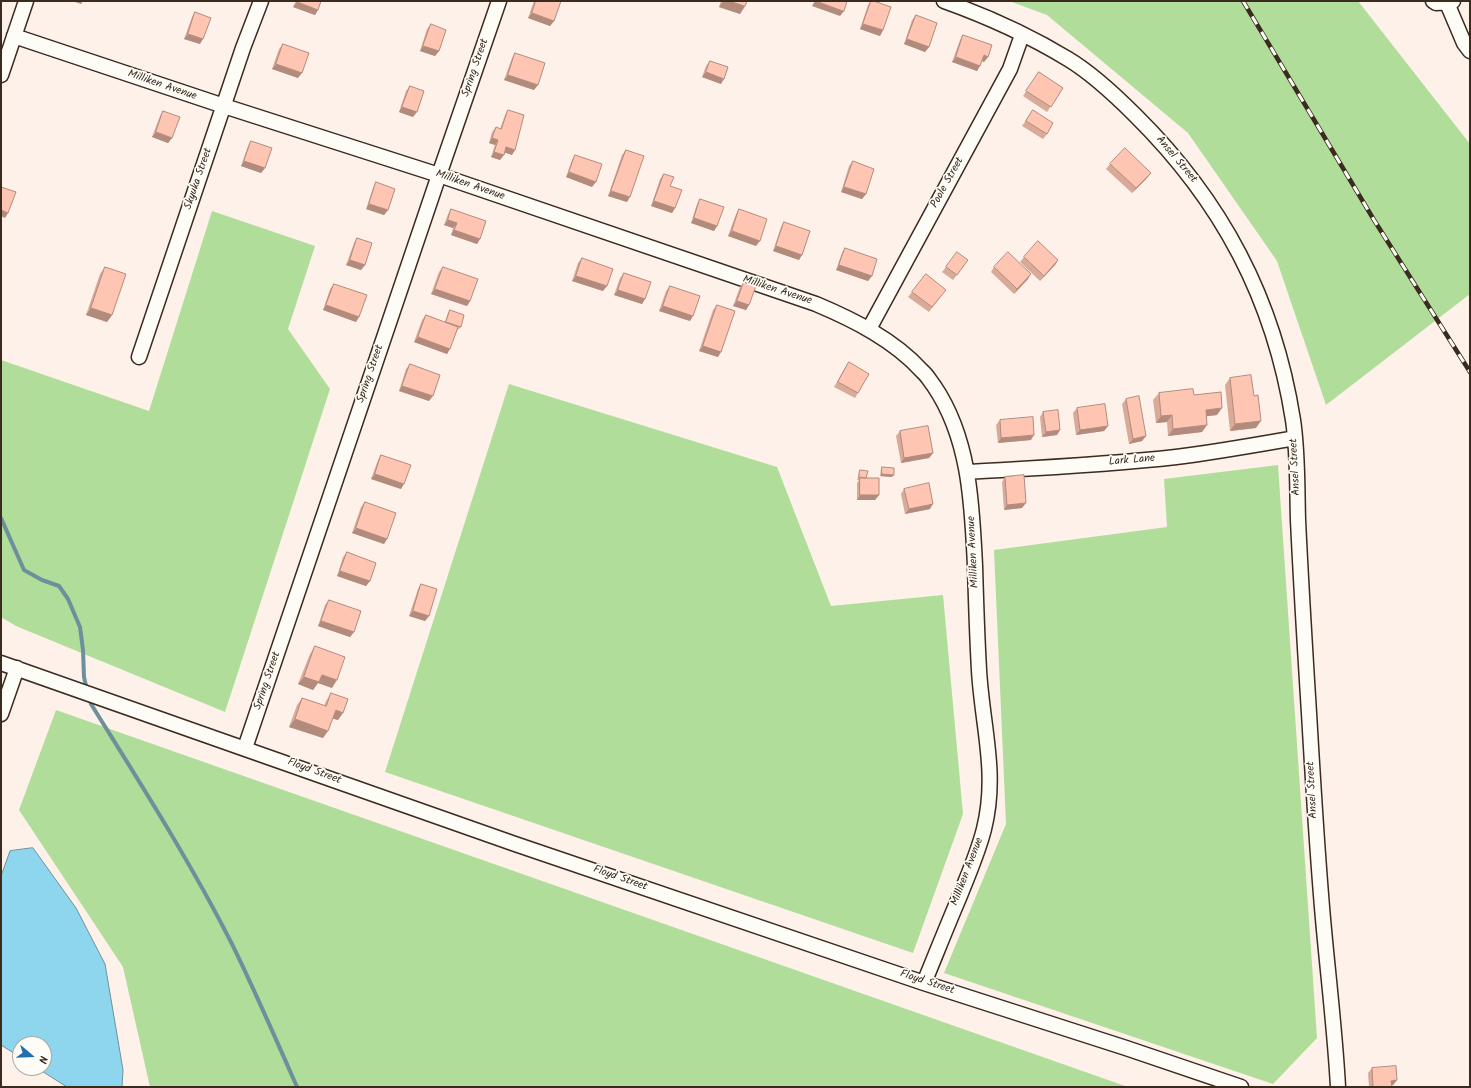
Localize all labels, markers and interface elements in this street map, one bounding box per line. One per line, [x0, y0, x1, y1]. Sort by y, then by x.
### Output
street label: Spring Street [460, 37, 492, 99]
street label: Milliken Avenue [126, 68, 198, 104]
street label: Ansel Street [1153, 134, 1199, 186]
street label: Skyuka Street [182, 147, 216, 211]
street label: Poole Street [929, 155, 967, 211]
street label: Milliken Avenue [434, 168, 506, 204]
street label: Milliken Avenue [741, 274, 813, 308]
street label: Spring Street [355, 343, 387, 405]
street label: Ansel Street [1288, 438, 1304, 496]
street label: Lark Lane [1108, 452, 1156, 470]
street label: Milliken Avenue [966, 516, 982, 588]
street label: Spring Street [252, 650, 284, 712]
street label: Floyd Street [285, 756, 343, 788]
street label: Ansel Street [1305, 761, 1321, 819]
street label: Milliken Avenue [949, 836, 987, 908]
street label: Floyd Street [591, 864, 649, 894]
street label: Floyd Street [898, 968, 956, 998]
north arrow [12, 1036, 52, 1076]
text: N [33, 1053, 52, 1066]

